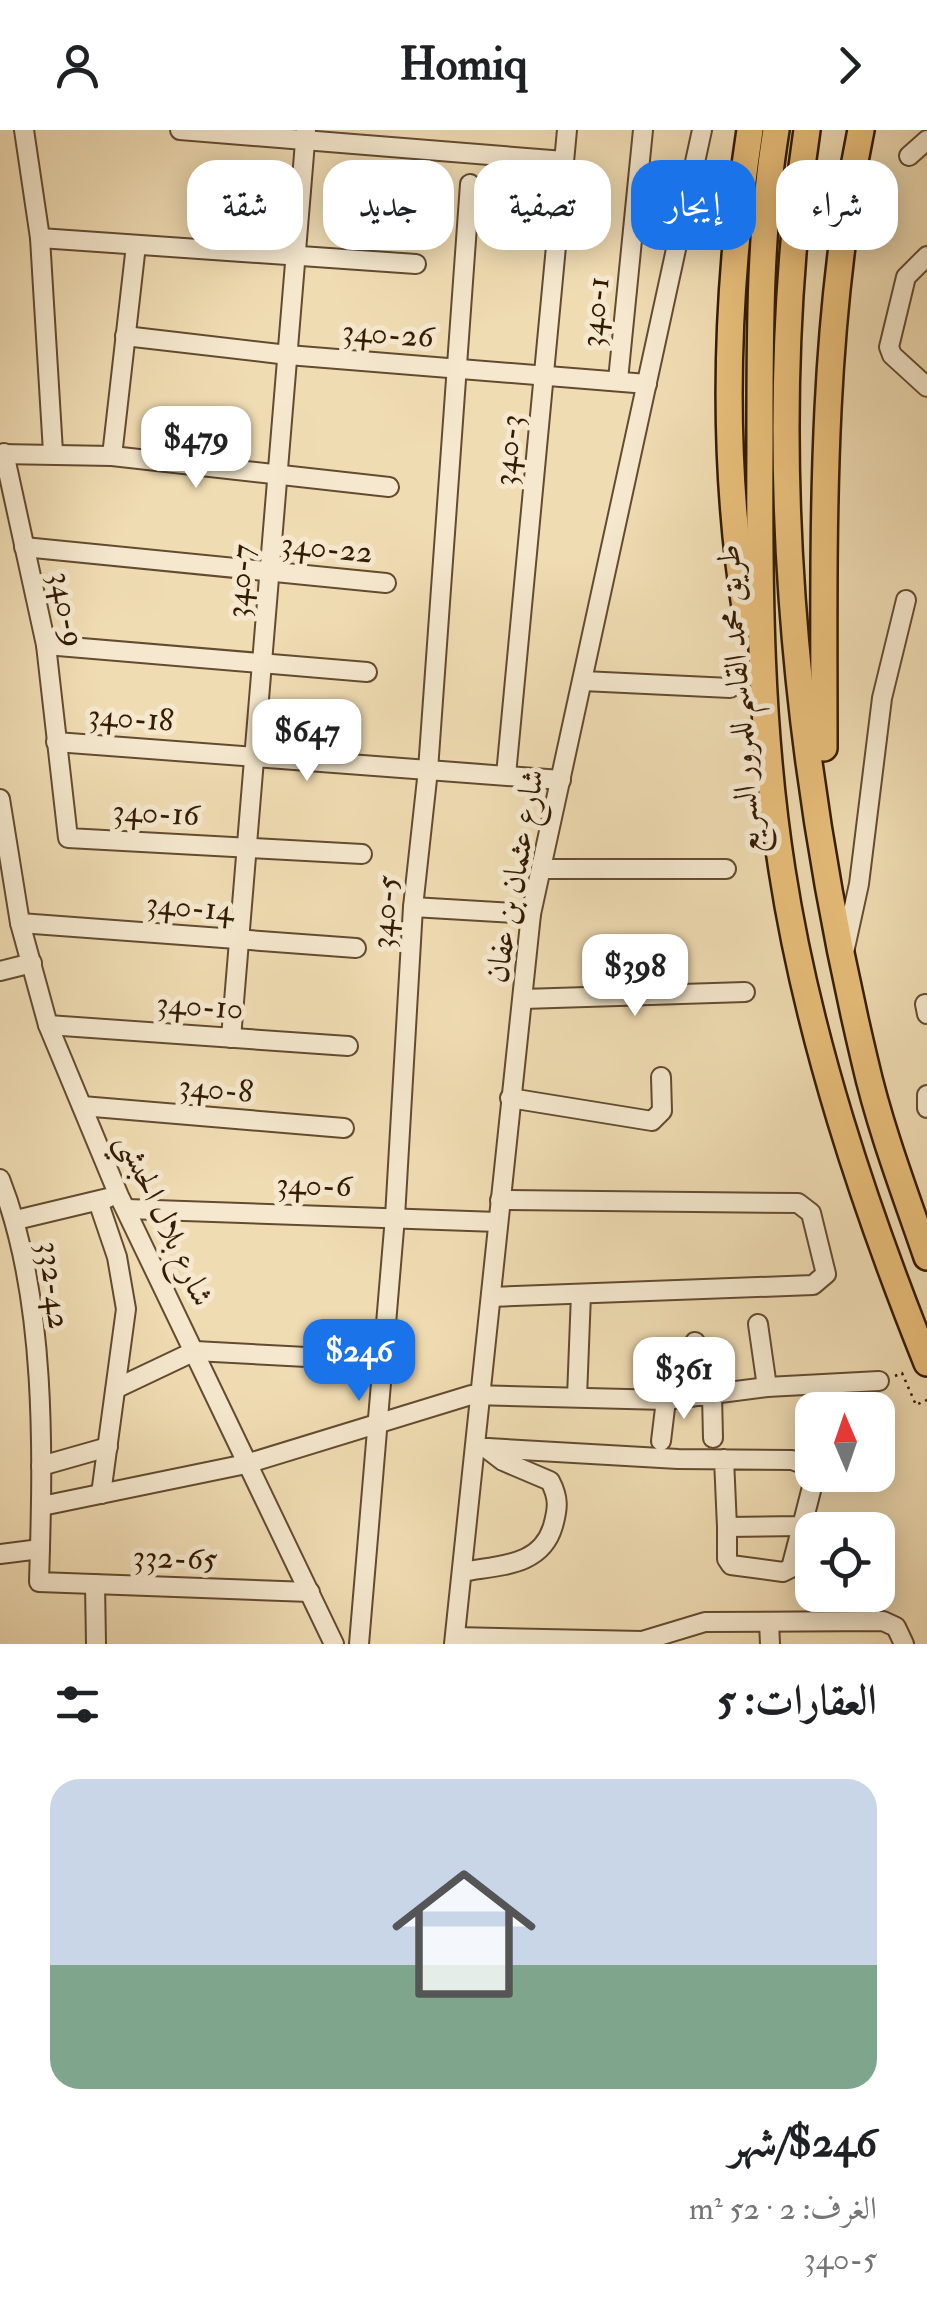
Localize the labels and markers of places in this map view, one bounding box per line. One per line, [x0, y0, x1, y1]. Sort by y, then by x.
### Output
pin: $479 [137, 406, 255, 491]
pin: $647 [248, 699, 366, 784]
pin: $398 [576, 934, 694, 1019]
pin: $246 [300, 1319, 418, 1404]
pin: $361 [625, 1337, 743, 1422]

